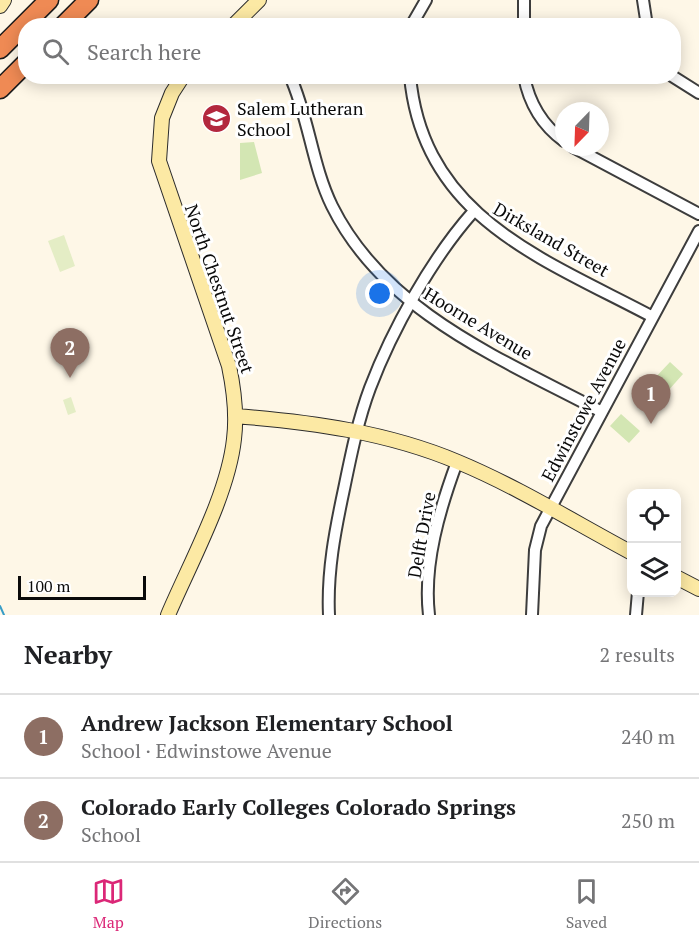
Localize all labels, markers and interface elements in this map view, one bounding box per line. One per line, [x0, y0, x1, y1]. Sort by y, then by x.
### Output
search box [18, 18, 681, 84]
icon: search [39, 35, 72, 68]
text: Search here [87, 37, 201, 66]
place label: Salem Lutheran School [237, 96, 364, 141]
north arrow [555, 102, 609, 156]
school or university icon: Salem Lutheran School [200, 103, 232, 135]
street label: Dirksland Street [489, 196, 614, 282]
street label: North Chestnut Street [180, 201, 260, 377]
your location [365, 279, 394, 308]
street label: Hoorne Avenue [420, 281, 537, 365]
pin: 2 [50, 328, 90, 378]
street label: Edwinstowe Avenue [535, 334, 631, 485]
pin: 1 [632, 374, 670, 424]
map controls [627, 489, 681, 597]
button: locate [627, 489, 681, 543]
street label: Delft Drive [402, 490, 440, 580]
button: layers [627, 543, 681, 597]
scale bar [18, 573, 146, 600]
text: 100 m [27, 575, 70, 597]
text: Nearby [24, 637, 112, 671]
text: 2 results [600, 641, 675, 668]
text: Andrew Jackson Elementary School [81, 708, 453, 737]
text: 1 [38, 723, 49, 750]
text: 240 m [621, 723, 675, 750]
text: School · Edwinstowe Avenue [81, 737, 332, 764]
text: Colorado Early Colleges Colorado Springs [81, 792, 516, 821]
text: 2 [38, 807, 49, 834]
text: 250 m [621, 807, 675, 834]
text: School [81, 821, 141, 848]
tab: Map [92, 875, 125, 933]
tab: Directions [308, 875, 382, 933]
tab: Saved [566, 875, 607, 933]

